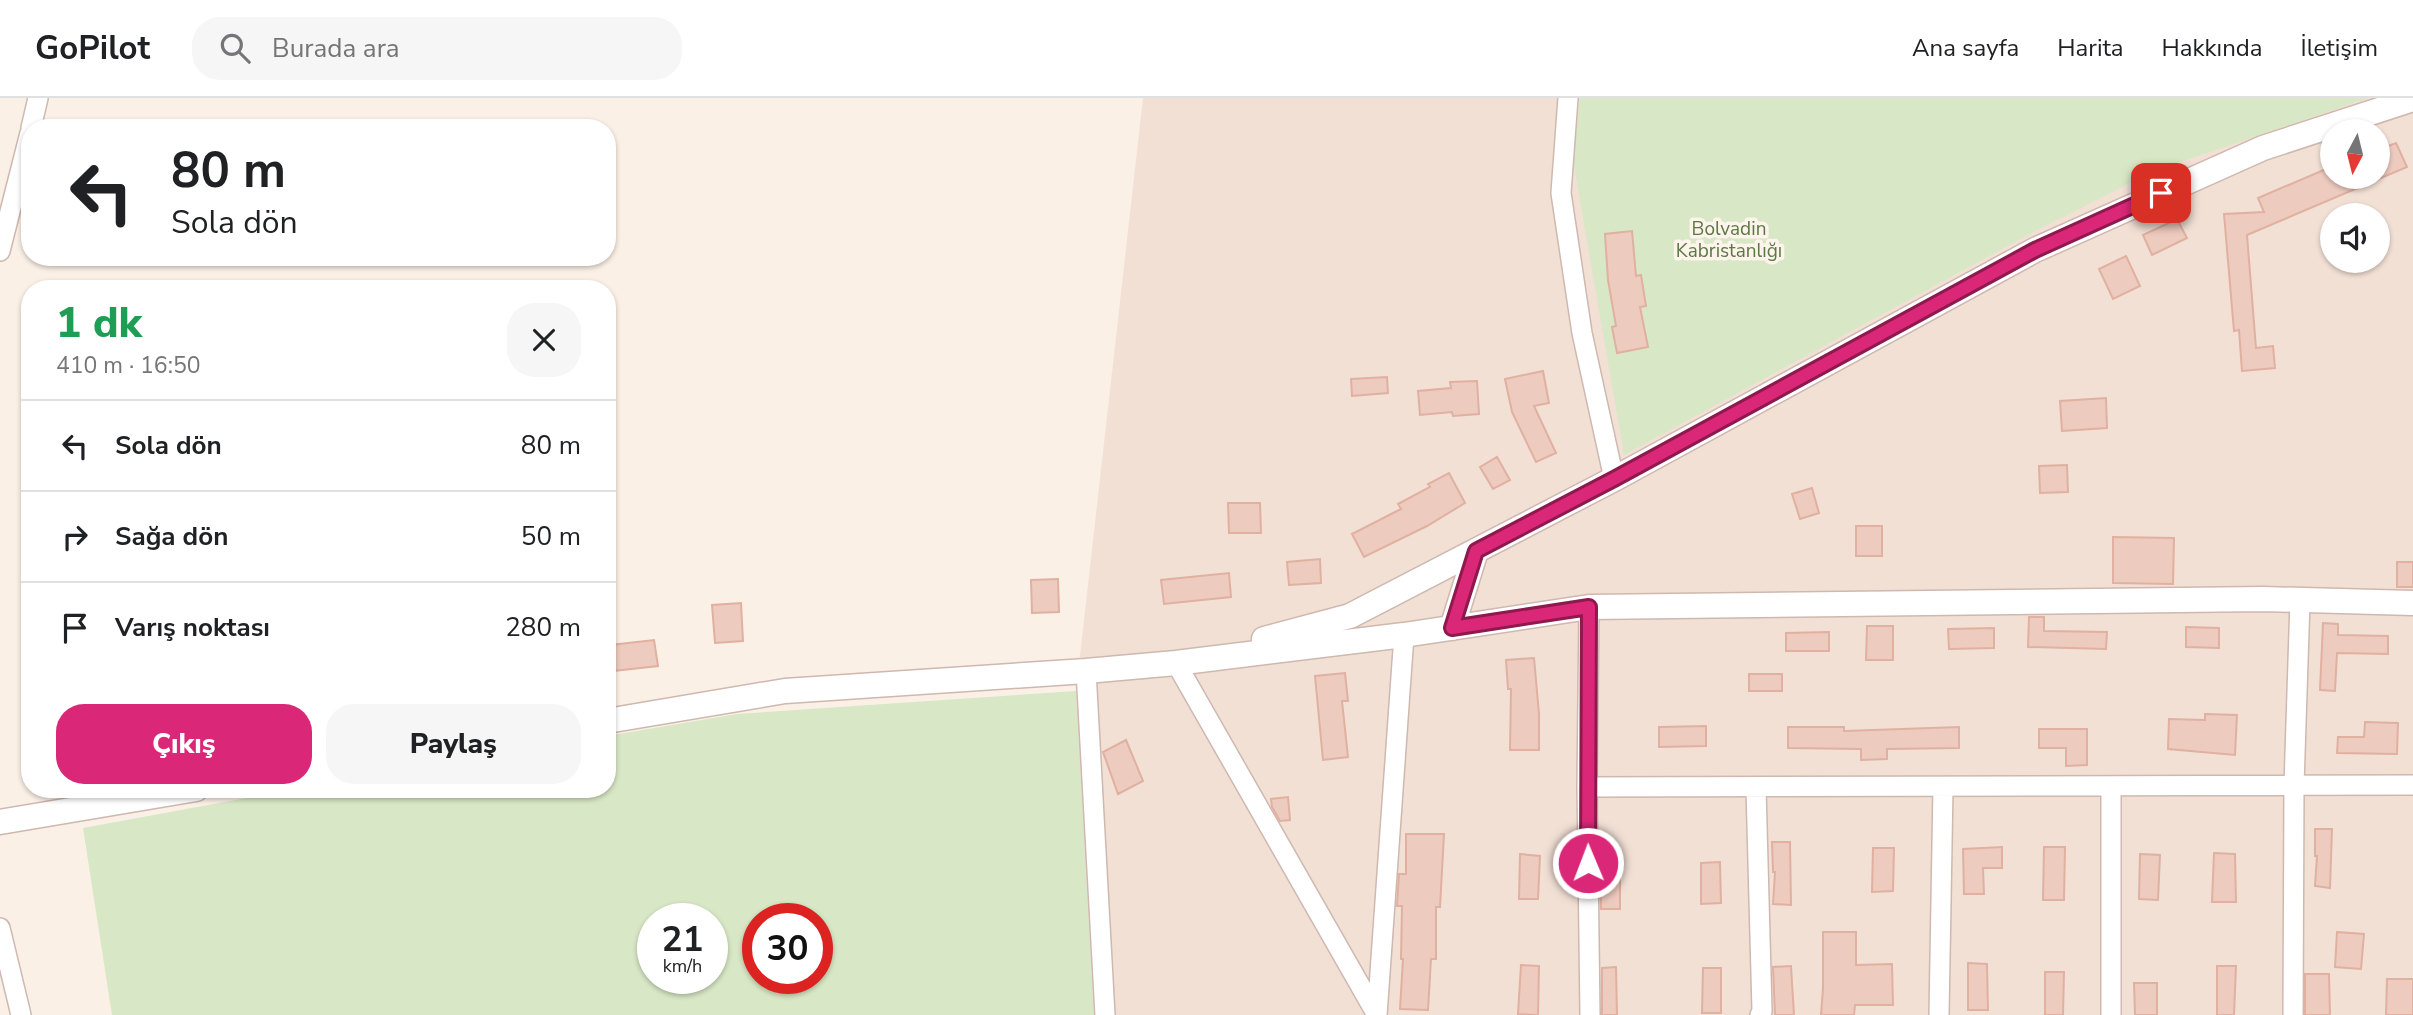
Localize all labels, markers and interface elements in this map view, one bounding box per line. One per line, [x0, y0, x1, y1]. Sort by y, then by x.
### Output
search box [192, 17, 682, 80]
text: GoPilot [35, 26, 150, 71]
icon: search [216, 29, 254, 67]
text: Burada ara [272, 31, 400, 66]
text: Ana sayfa [1912, 32, 2019, 64]
text: Harita [2057, 32, 2124, 64]
text: Hakkında [2162, 32, 2262, 64]
text: İletişim [2300, 32, 2378, 64]
north arrow [2320, 119, 2390, 189]
map controls [2320, 119, 2390, 273]
text: 80 m [171, 137, 286, 204]
icon: left [56, 147, 147, 238]
pin [2131, 163, 2191, 223]
icon: arrive [2142, 174, 2180, 212]
text: Sola dön [171, 201, 298, 244]
button: sound [2320, 203, 2390, 273]
park label: Bolvadin Kabristanlığı [1676, 216, 1782, 264]
text: 1 dk [56, 295, 142, 352]
button: close [507, 303, 581, 377]
text: 410 m · 16:50 [56, 350, 201, 381]
icon: left [56, 427, 94, 465]
text: Sola dön [115, 428, 222, 463]
text: 80 m [521, 428, 581, 463]
icon: right [56, 518, 94, 556]
text: Sağa dön [115, 519, 228, 554]
text: 50 m [521, 519, 581, 554]
icon: arrive [56, 609, 94, 647]
text: Varış noktası [115, 610, 270, 645]
text: 280 m [505, 610, 581, 645]
button: Çıkış [56, 704, 312, 784]
button: Paylaş [326, 704, 581, 784]
position arrow [1551, 826, 1625, 900]
speed limit sign: 30 [742, 903, 833, 994]
text: 21 [661, 916, 704, 963]
text: km/h [663, 954, 702, 978]

